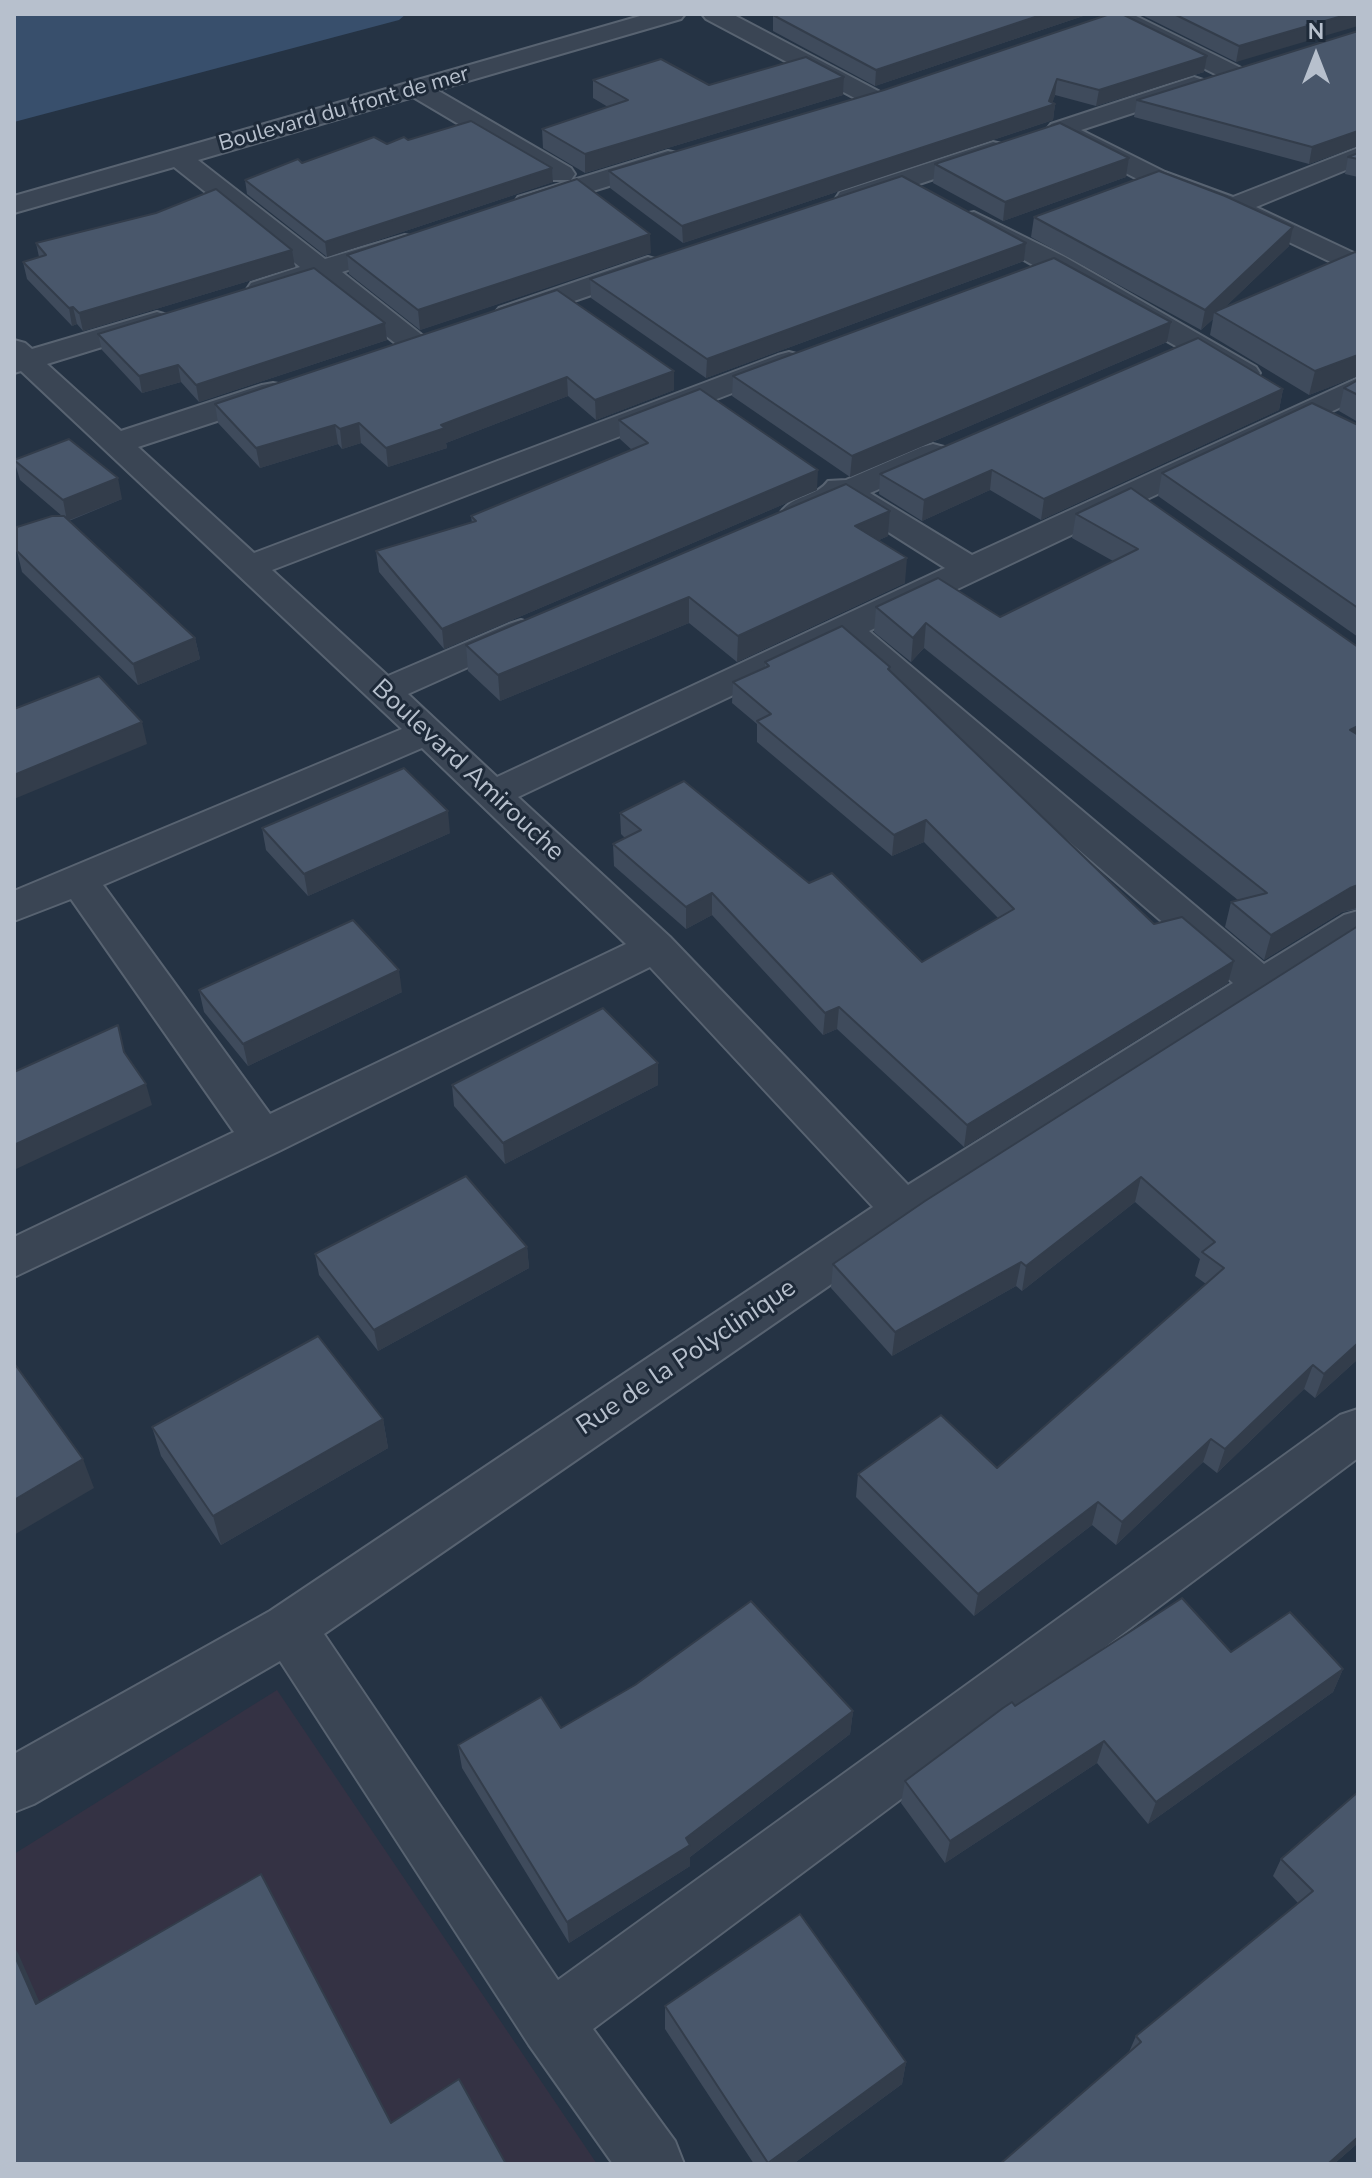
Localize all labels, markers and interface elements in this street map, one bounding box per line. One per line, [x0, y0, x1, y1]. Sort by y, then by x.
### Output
north arrow [1276, 16, 1356, 96]
text: N [1308, 17, 1324, 47]
street label: Boulevard du front de mer [216, 62, 472, 158]
street label: Boulevard Amirouche [364, 674, 570, 868]
street label: Rue de la Polyclinique [572, 1273, 802, 1443]

